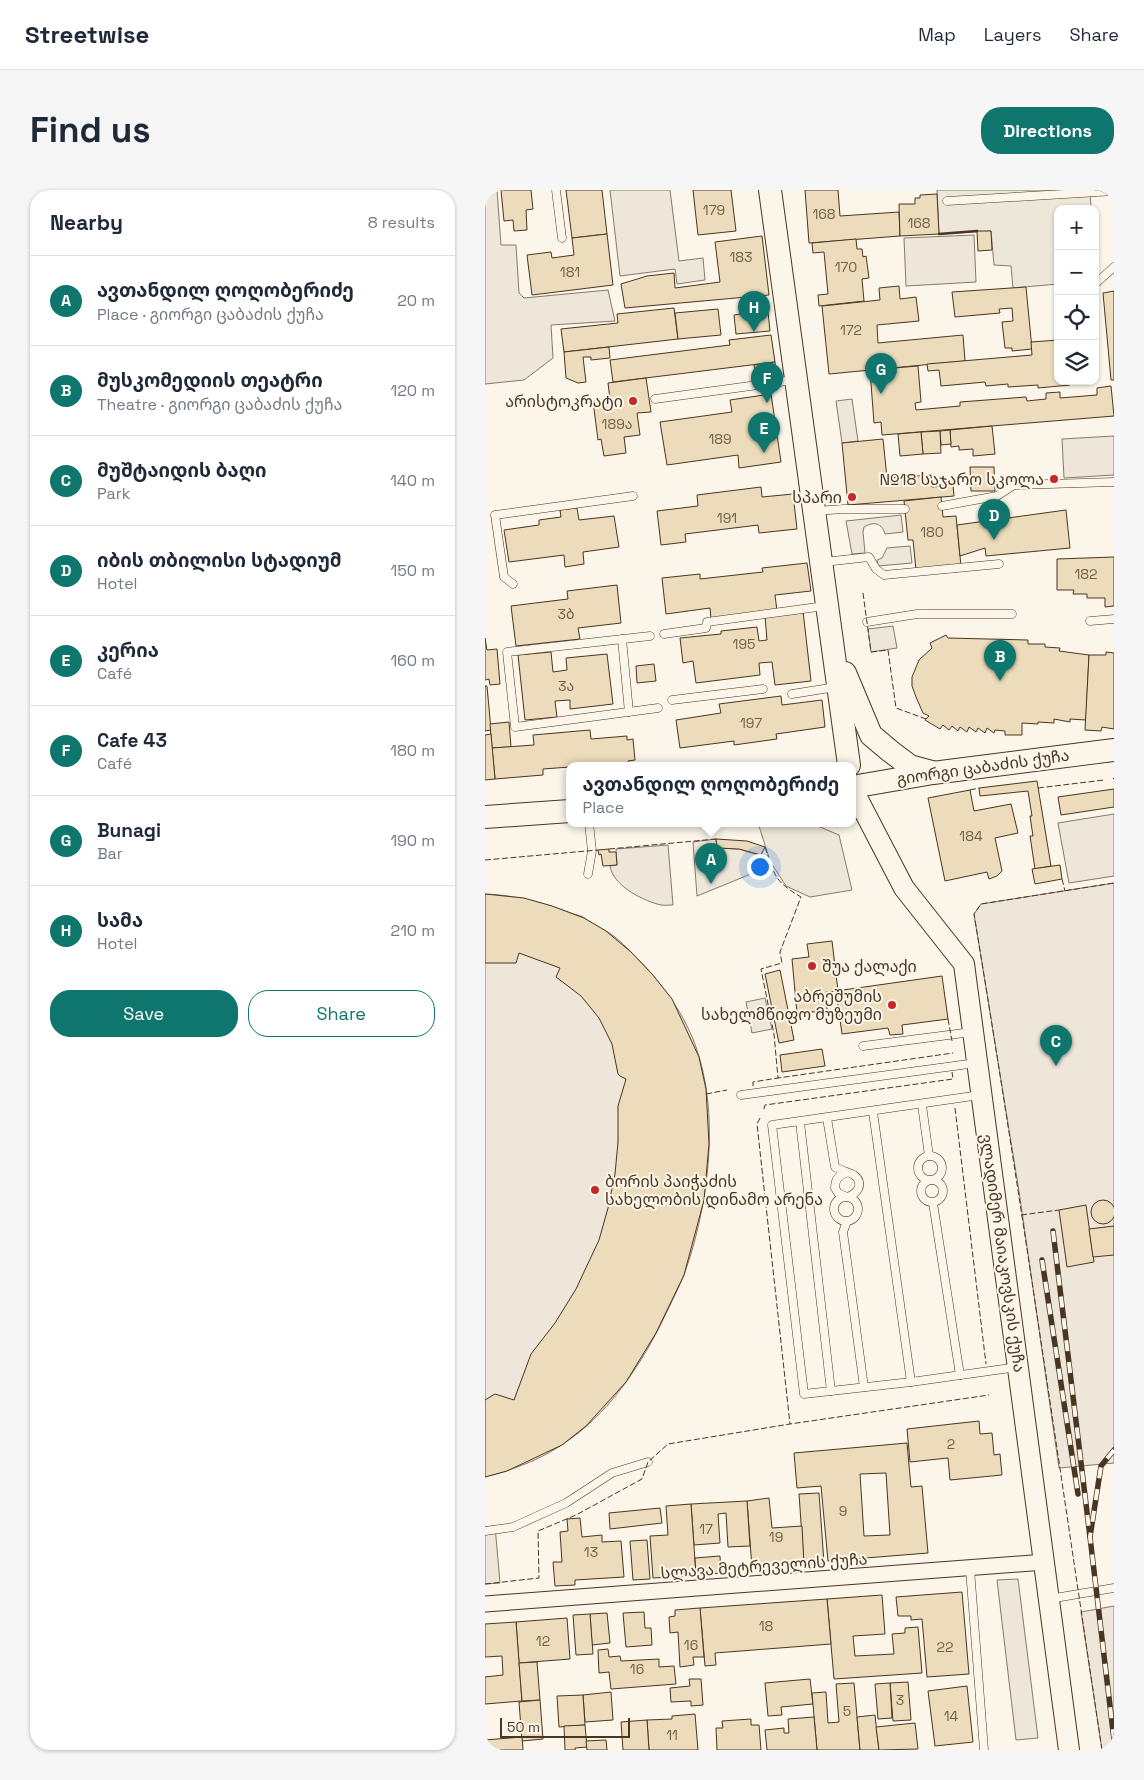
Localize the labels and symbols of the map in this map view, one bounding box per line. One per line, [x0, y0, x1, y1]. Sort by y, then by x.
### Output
house number: 179 [703, 201, 725, 219]
house number: 168 [812, 205, 836, 223]
house number: 168 [907, 214, 931, 232]
house number: 183 [729, 248, 753, 266]
house number: 170 [835, 258, 857, 276]
house number: 181 [560, 263, 580, 281]
pin: H [738, 291, 770, 332]
house number: 172 [840, 321, 862, 339]
pin: G [865, 353, 897, 394]
pin: F [751, 362, 783, 403]
place label: არისტოკრატი [505, 391, 623, 412]
marker: არისტოკრატი [627, 395, 639, 407]
pin: E [748, 412, 780, 453]
house number: 189ა [602, 415, 632, 433]
house number: 189 [708, 430, 732, 448]
place label: №18 საჯარო სკოლა [880, 469, 1044, 490]
marker: №18 საჯარო სკოლა [1048, 473, 1060, 485]
place label: სპარი [792, 487, 842, 508]
marker: სპარი [846, 491, 858, 503]
pin: D [978, 499, 1010, 540]
house number: 191 [717, 509, 737, 527]
house number: 180 [920, 523, 944, 541]
house number: 182 [1074, 565, 1098, 583]
house number: 3ბ [558, 605, 574, 623]
house number: 195 [733, 635, 755, 653]
pin: B [984, 640, 1016, 681]
house number: 3ა [558, 677, 574, 695]
house number: 197 [740, 714, 762, 732]
street label: გიორგი ცაბაძის ქუჩა [895, 744, 1071, 790]
house number: 184 [959, 827, 983, 845]
pin: A [695, 843, 727, 884]
your location [747, 854, 773, 880]
place label: შუა ქალაქი [822, 956, 917, 977]
marker: შუა ქალაქი [806, 960, 818, 972]
place label: აბრეშუმის სახელმწიფო მუზეუმი [701, 986, 882, 1025]
marker: აბრეშუმის სახელმწიფო მუზეუმი [886, 999, 898, 1011]
pin: C [1040, 1025, 1072, 1066]
street label: ვლადიმერ მაიაკოვსკის ქუჩა [976, 1132, 1030, 1374]
place label: ბორის პაიჭაძის სახელობის დინამო არენა [605, 1171, 823, 1210]
marker: ბორის პაიჭაძის სახელობის დინამო არენა [589, 1184, 601, 1196]
house number: 2 [947, 1435, 955, 1453]
house number: 9 [839, 1502, 847, 1520]
house number: 17 [699, 1520, 713, 1538]
house number: 19 [769, 1528, 783, 1546]
house number: 13 [584, 1543, 598, 1561]
street label: სლავა მეტრეველის ქუჩა [660, 1548, 868, 1584]
house number: 18 [759, 1617, 774, 1635]
house number: 12 [536, 1632, 550, 1650]
house number: 16 [684, 1636, 698, 1654]
house number: 22 [937, 1638, 953, 1656]
house number: 16 [630, 1660, 644, 1678]
house number: 3 [896, 1691, 904, 1709]
house number: 5 [843, 1702, 851, 1720]
house number: 14 [944, 1707, 959, 1725]
scale bar [500, 1715, 630, 1738]
house number: 11 [666, 1726, 678, 1744]

